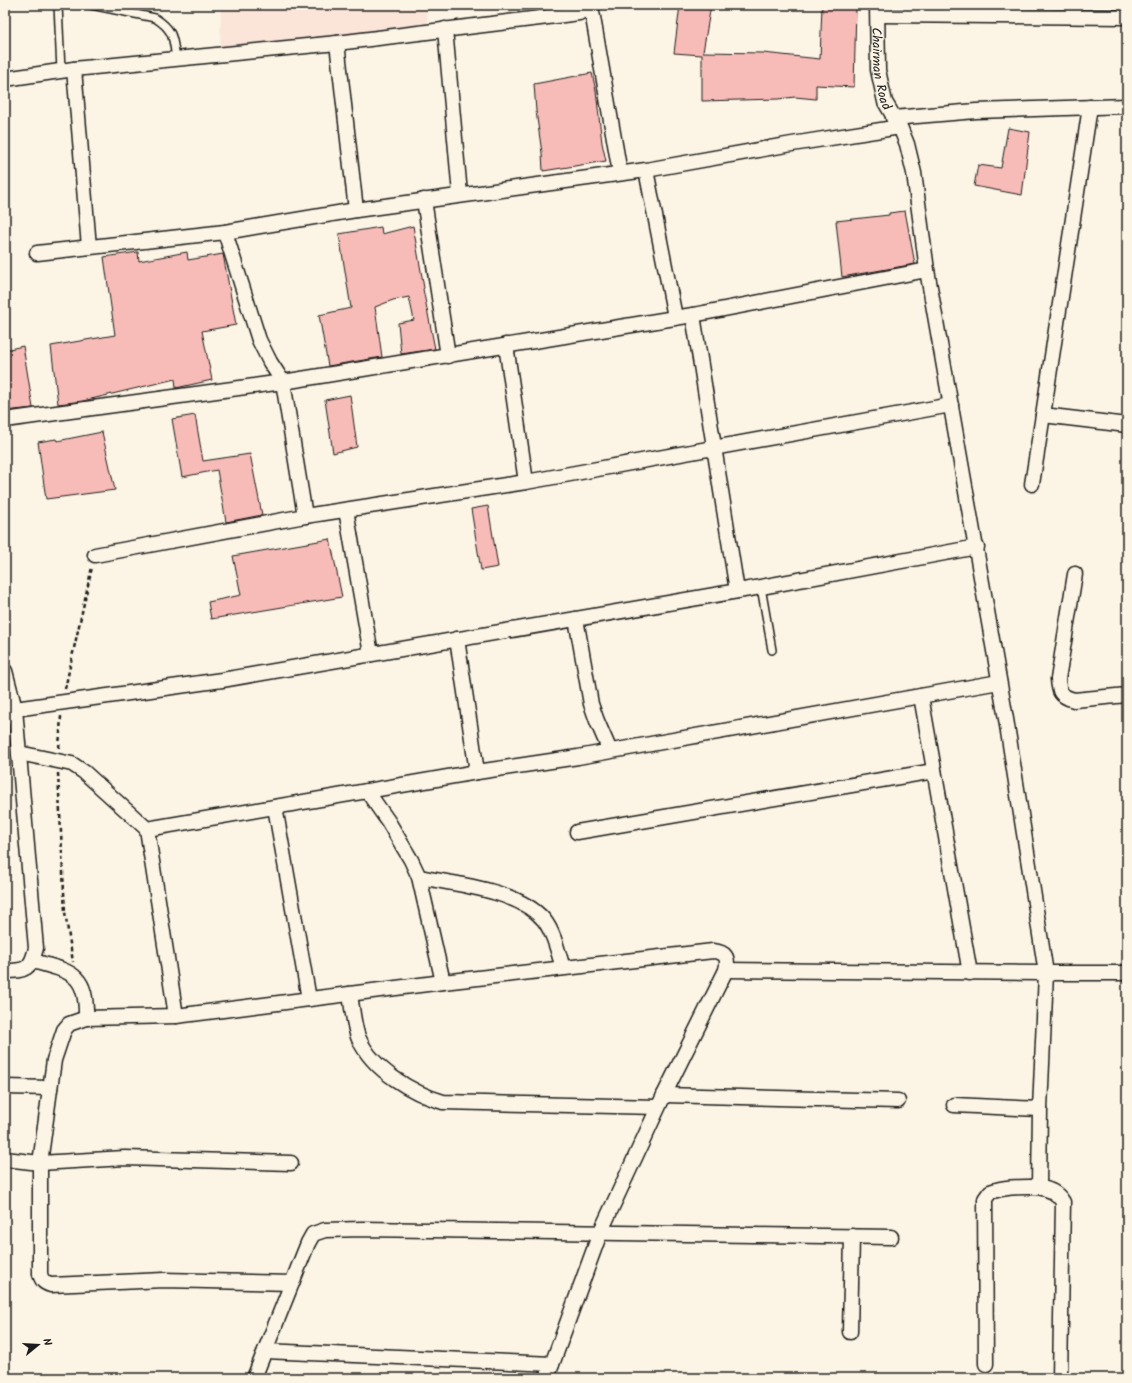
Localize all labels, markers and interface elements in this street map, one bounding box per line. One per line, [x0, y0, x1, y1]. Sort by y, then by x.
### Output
street label: Chairman Road [865, 27, 897, 115]
north arrow [18, 1325, 58, 1365]
text: N [37, 1336, 56, 1348]

